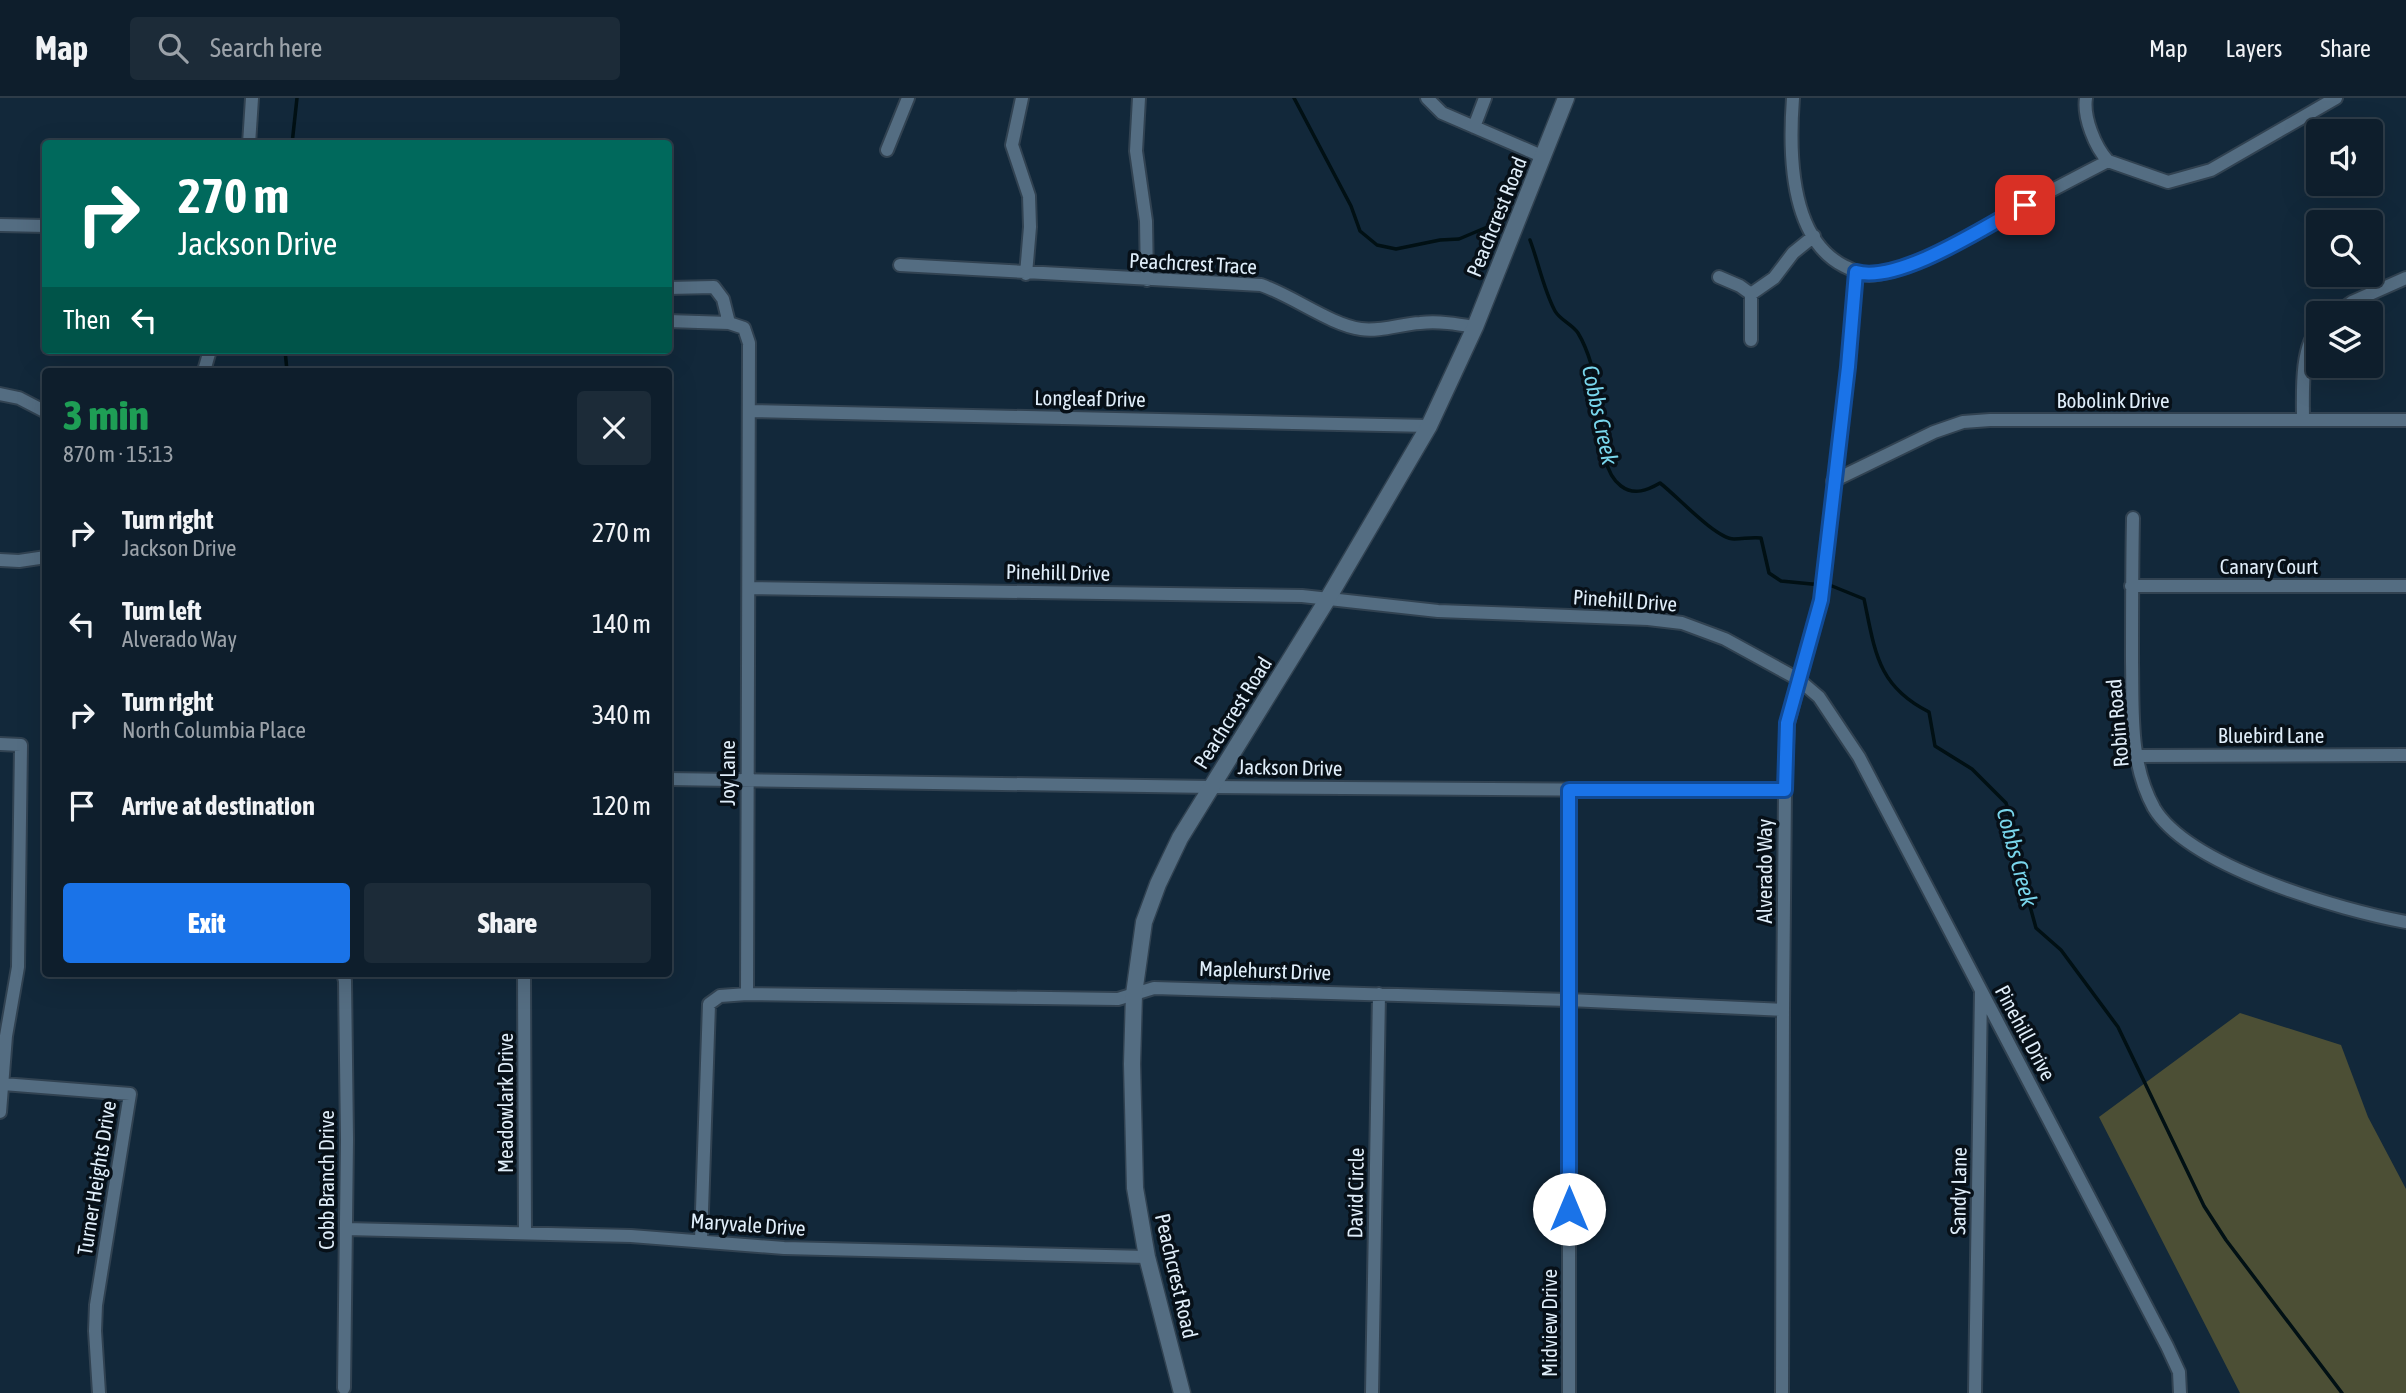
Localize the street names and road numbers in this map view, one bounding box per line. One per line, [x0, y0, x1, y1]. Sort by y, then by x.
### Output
street label: Peachcrest Road [1461, 153, 1531, 280]
street label: Peachcrest Trace [1129, 248, 1258, 278]
street label: Longleaf Drive [1034, 385, 1146, 411]
street label: Bobolink Drive [2056, 388, 2170, 412]
street label: Canary Court [2220, 554, 2318, 578]
street label: Pinehill Drive [1006, 559, 1110, 585]
street label: Pinehill Drive [1572, 584, 1678, 616]
street label: Peachcrest Road [1188, 652, 1276, 773]
street label: Robin Road [2101, 678, 2133, 768]
street label: Bluebird Lane [2218, 723, 2324, 747]
street label: Joy Lane [715, 740, 739, 806]
street label: Jackson Drive [1238, 754, 1343, 780]
street label: Alverado Way [1752, 818, 1776, 923]
street label: Maplehurst Drive [1199, 956, 1332, 984]
street label: Pinehill Drive [1991, 981, 2061, 1084]
street label: Meadowlark Drive [493, 1033, 517, 1173]
street label: Turner Heights Drive [72, 1099, 120, 1257]
street label: Cobb Branch Drive [314, 1110, 338, 1250]
street label: David Circle [1342, 1147, 1368, 1239]
street label: Sandy Lane [1945, 1147, 1971, 1235]
street label: Maryvale Drive [690, 1208, 806, 1240]
street label: Peachcrest Road [1151, 1211, 1203, 1340]
street label: Midview Drive [1537, 1269, 1561, 1377]

